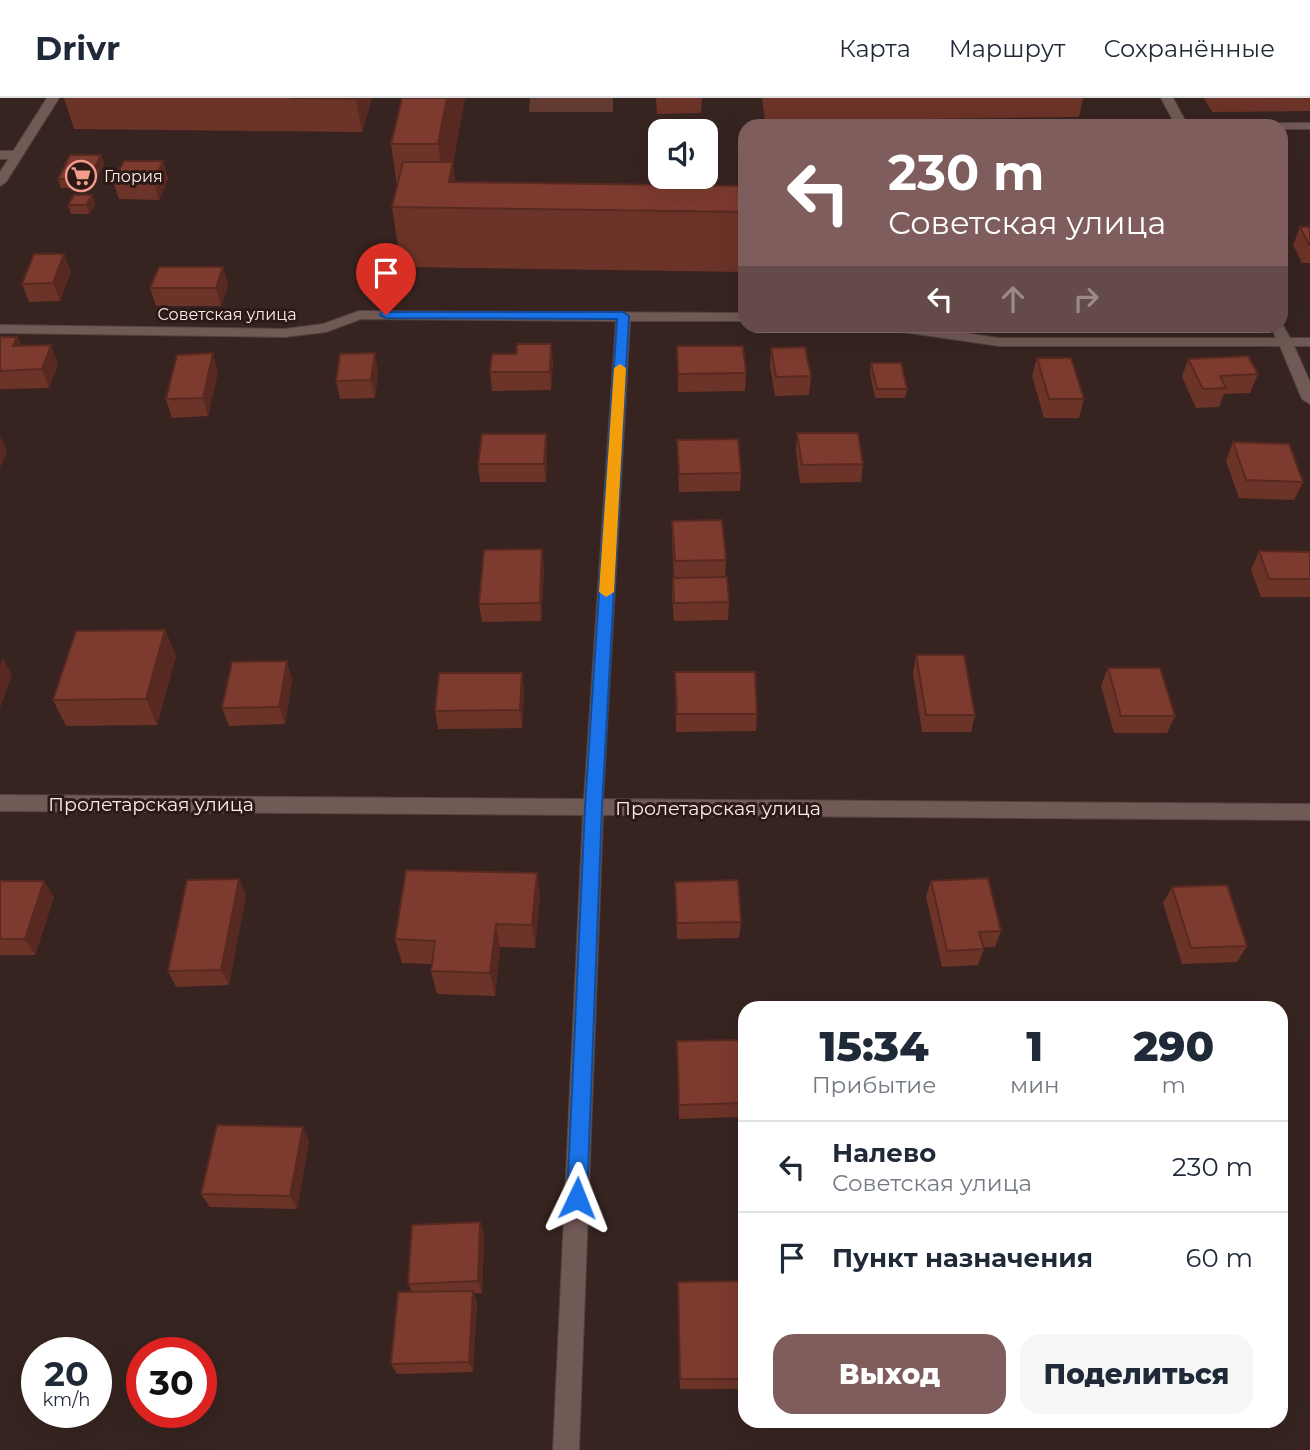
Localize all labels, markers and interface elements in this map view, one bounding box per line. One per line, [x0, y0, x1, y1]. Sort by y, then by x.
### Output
text: Drivr [35, 28, 120, 68]
text: Карта [839, 34, 911, 63]
text: Маршрут [949, 34, 1065, 63]
text: Сохранённые [1103, 34, 1275, 63]
map controls [648, 119, 718, 189]
button: sound [648, 119, 718, 189]
text: 230 m [888, 143, 1044, 202]
icon: left [773, 147, 864, 238]
supermarket icon: Глория [64, 159, 98, 193]
place label: Глория [104, 167, 163, 186]
text: Советская улица [888, 203, 1166, 242]
pin [356, 243, 416, 315]
icon: arrive [367, 254, 405, 292]
icon: left [921, 280, 959, 318]
icon: ahead [994, 280, 1032, 318]
icon: right [1067, 280, 1105, 318]
street label: Советская улица [157, 305, 297, 324]
street label: Пролетарская улица [48, 793, 254, 816]
street label: Пролетарская улица [615, 797, 821, 820]
text: 15:34 [819, 1020, 929, 1072]
text: 1 [1026, 1020, 1043, 1072]
text: 290 [1133, 1020, 1214, 1072]
text: Прибытие [812, 1071, 936, 1099]
text: мин [1010, 1071, 1060, 1099]
text: m [1162, 1071, 1186, 1099]
text: Налево [832, 1137, 936, 1169]
icon: left [773, 1148, 811, 1186]
text: 230 m [1172, 1151, 1253, 1183]
position arrow [540, 1161, 614, 1235]
text: Советская улица [832, 1169, 1032, 1197]
icon: arrive [773, 1239, 811, 1277]
text: Пункт назначения [832, 1242, 1093, 1274]
text: 60 m [1186, 1242, 1253, 1274]
button: Выход [773, 1334, 1006, 1414]
button: Поделиться [1020, 1334, 1253, 1414]
speed limit sign: 30 [126, 1337, 217, 1428]
text: 20 [44, 1352, 89, 1395]
text: km/h [42, 1389, 91, 1411]

